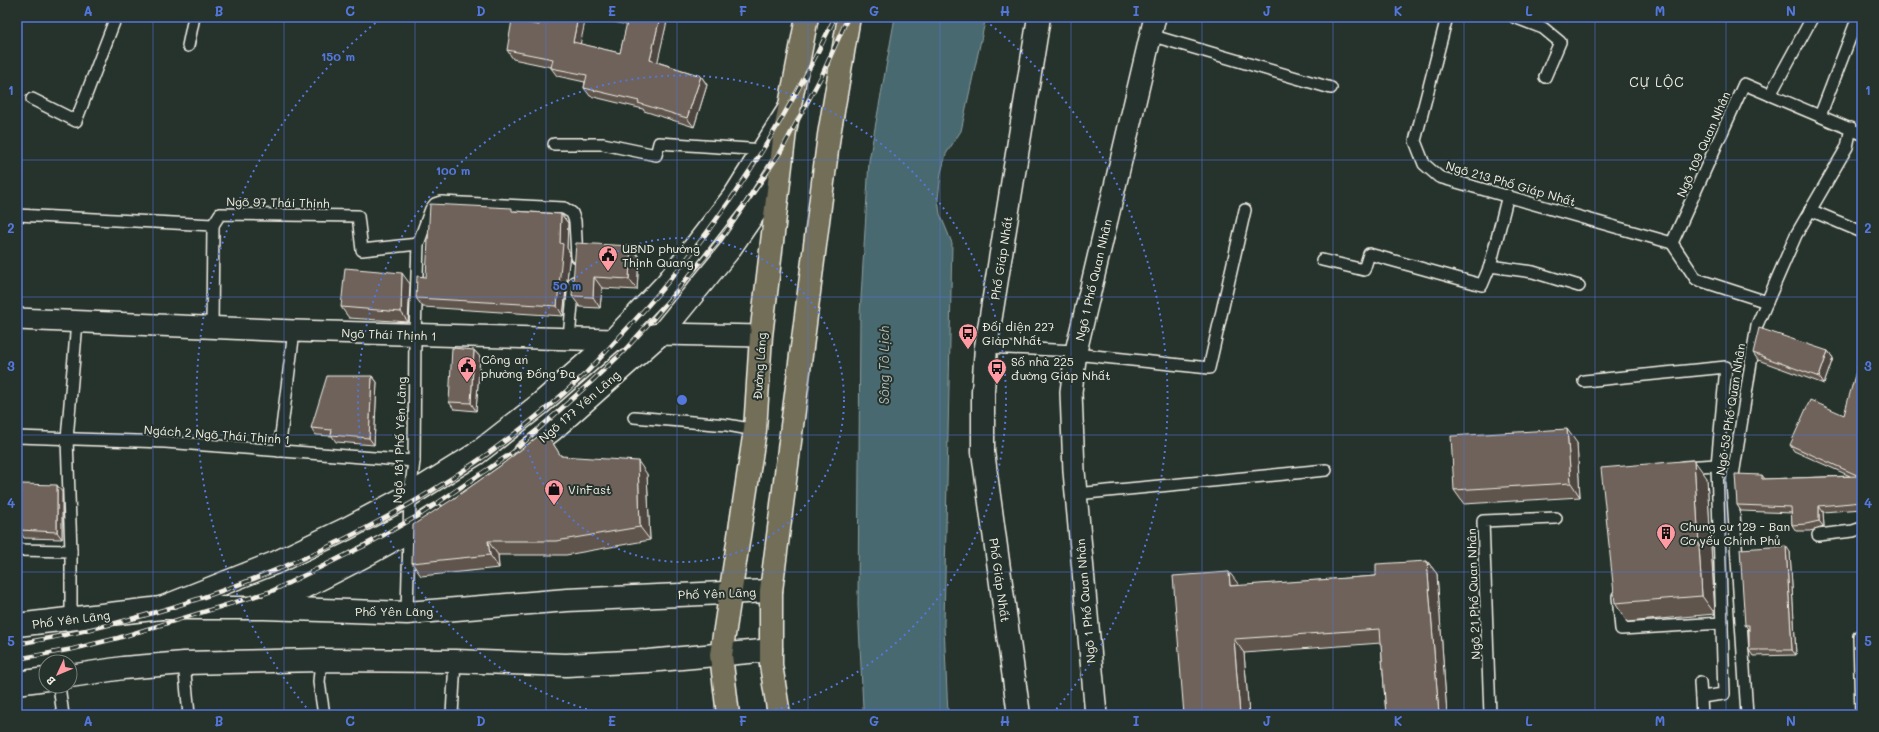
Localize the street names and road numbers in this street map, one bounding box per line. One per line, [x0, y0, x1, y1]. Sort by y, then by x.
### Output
street label: Ngõ 109 Quan Nhân [1672, 89, 1734, 199]
street label: Ngõ 213 Phố Giáp Nhất [1444, 157, 1578, 209]
street label: Ngõ 97 Thái Thịnh [226, 193, 330, 211]
street label: Phố Giáp Nhất [986, 215, 1016, 301]
street label: Ngõ 1 Phố Quan Nhân [1071, 217, 1115, 343]
street label: Ngõ Thái Thịnh 1 [341, 324, 437, 344]
street label: Đường Láng [749, 332, 769, 400]
street label: Ngõ 53 Phố Quan Nhân [1712, 342, 1748, 476]
street label: Ngõ 177 Yên Lãng [535, 366, 623, 446]
street label: Ngõ 181 Phố Yên Lãng [389, 376, 409, 504]
street label: Ngách 2 Ngõ Thái Thịnh 1 [143, 421, 291, 447]
street label: Ngõ 21 Phố Quan Nhân [1463, 528, 1483, 660]
street label: Phố Giáp Nhất [986, 537, 1014, 623]
street label: Ngõ 1 Phố Quan Nhân [1072, 538, 1098, 664]
street label: Phố Yên Lãng [678, 584, 756, 602]
street label: Phố Yên Lãng [355, 603, 433, 619]
street label: Phố Yên Lãng [31, 606, 111, 632]

